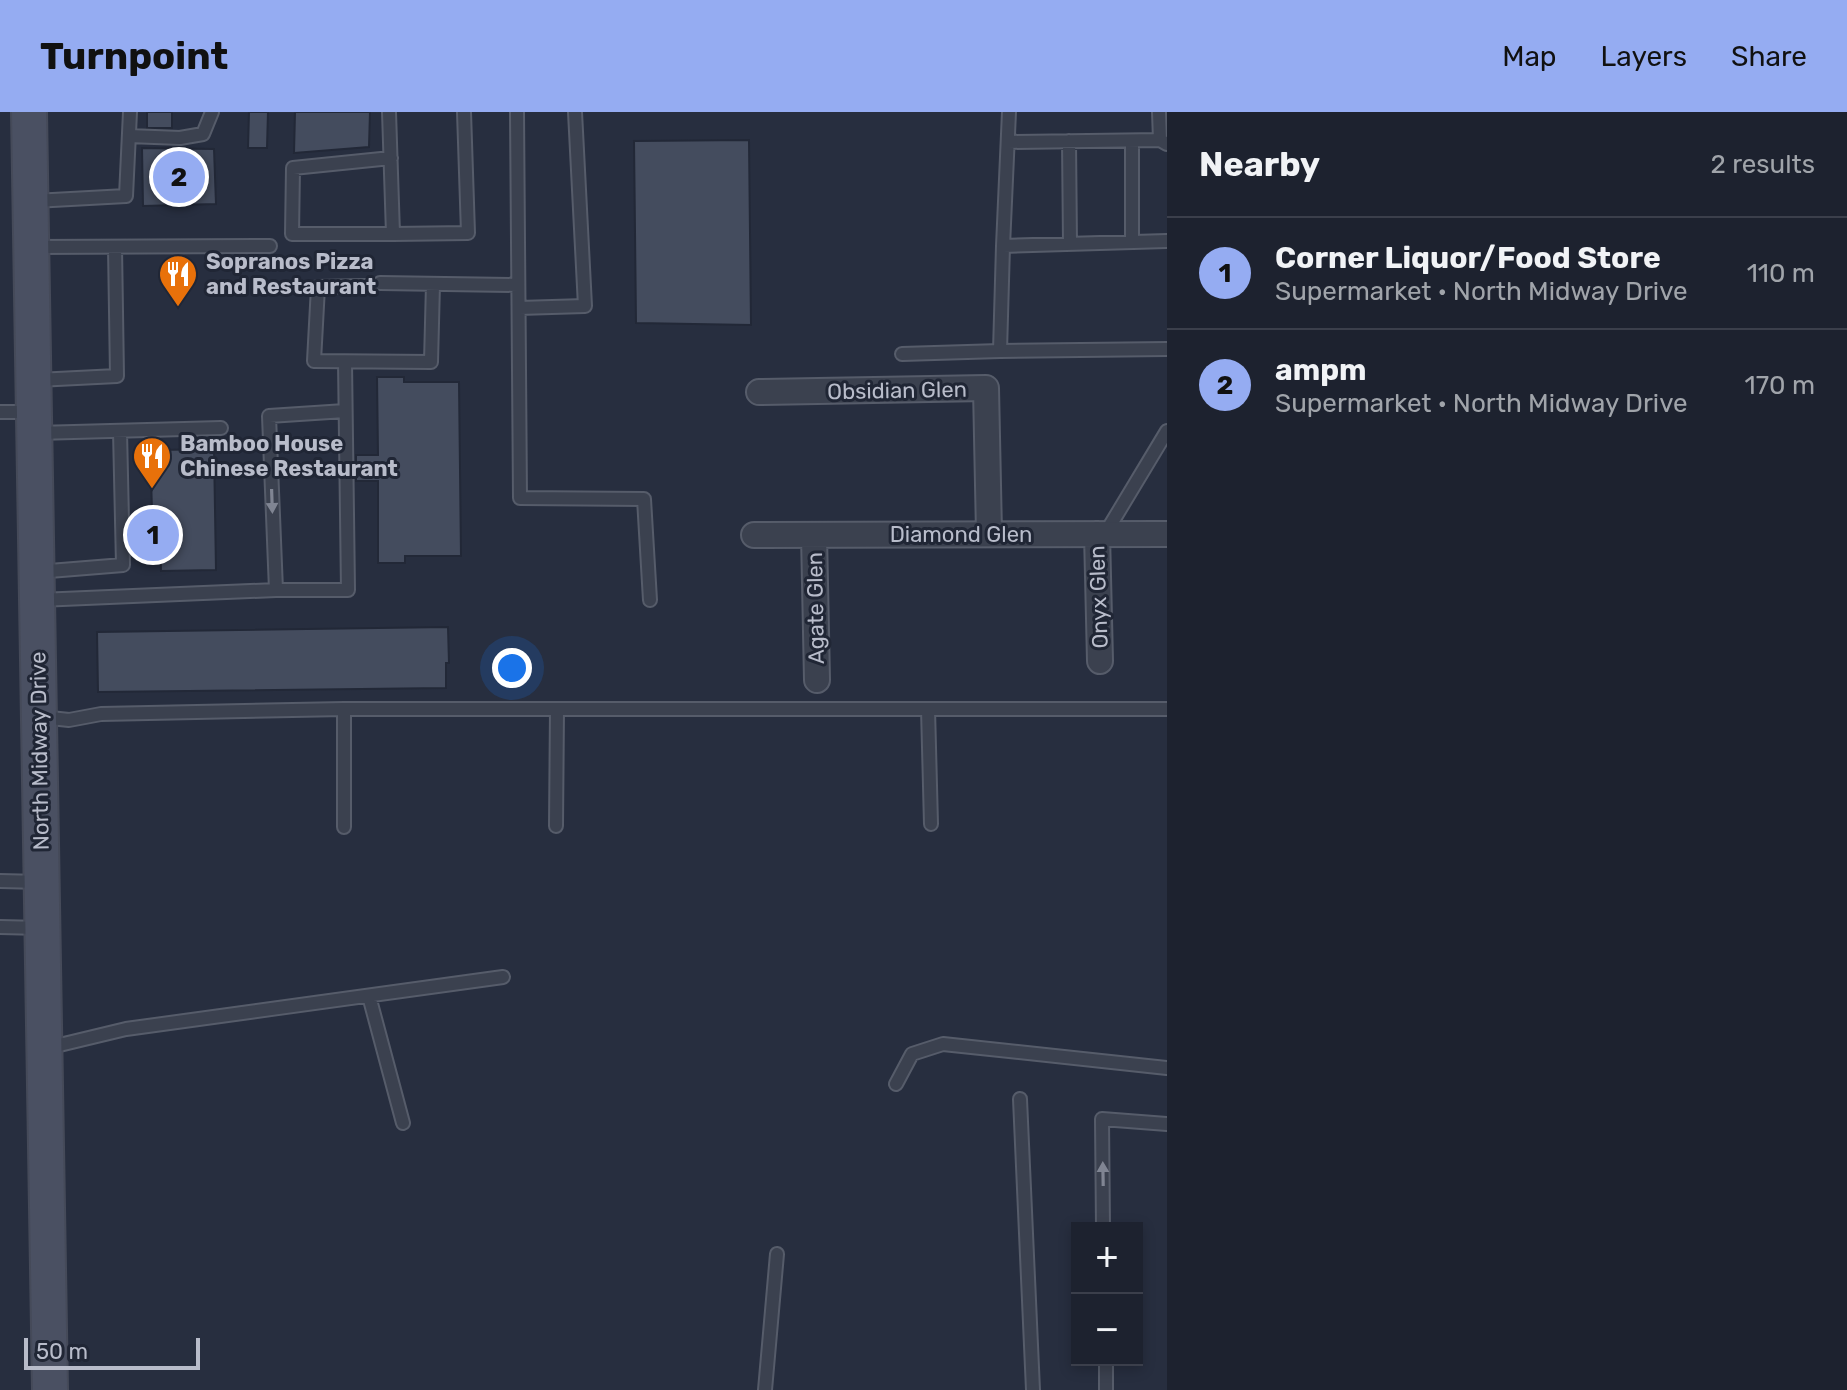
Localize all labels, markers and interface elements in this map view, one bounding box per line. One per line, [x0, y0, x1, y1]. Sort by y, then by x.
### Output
text: Turnpoint [40, 33, 228, 79]
text: Map [1502, 40, 1557, 73]
text: Layers [1601, 40, 1687, 73]
text: Share [1731, 40, 1807, 73]
text: Nearby [1199, 144, 1320, 185]
pin: 2 [153, 147, 205, 207]
text: 2 results [1711, 149, 1815, 180]
text: Corner Liquor/Food Store [1275, 240, 1661, 276]
place label: Sopranos Pizza and Restaurant [206, 248, 376, 300]
restaurant icon: Sopranos Pizza and Restaurant [157, 253, 199, 308]
text: 1 [1219, 258, 1231, 289]
text: 110 m [1747, 258, 1815, 289]
text: Supermarket · North Midway Drive [1275, 276, 1688, 307]
text: ampm [1275, 352, 1367, 388]
text: 2 [1217, 370, 1233, 401]
text: 170 m [1745, 370, 1815, 401]
street label: Obsidian Glen [827, 376, 967, 405]
text: Supermarket · North Midway Drive [1275, 388, 1688, 419]
place label: Bamboo House Chinese Restaurant [180, 430, 398, 482]
restaurant icon: Bamboo House Chinese Restaurant [131, 435, 173, 490]
one-way arrow [266, 489, 279, 514]
pin: 1 [127, 505, 179, 565]
street label: Diamond Glen [890, 521, 1032, 548]
street label: Onyx Glen [1083, 545, 1114, 649]
street label: Agate Glen [801, 552, 830, 664]
your location [492, 648, 532, 688]
street label: North Midway Drive [24, 651, 55, 851]
one-way arrow [1096, 1161, 1109, 1186]
map controls [1071, 1222, 1143, 1366]
button: + [1071, 1222, 1143, 1294]
button: − [1071, 1294, 1143, 1366]
scale bar [24, 1334, 200, 1370]
text: 50 m [36, 1338, 88, 1365]

